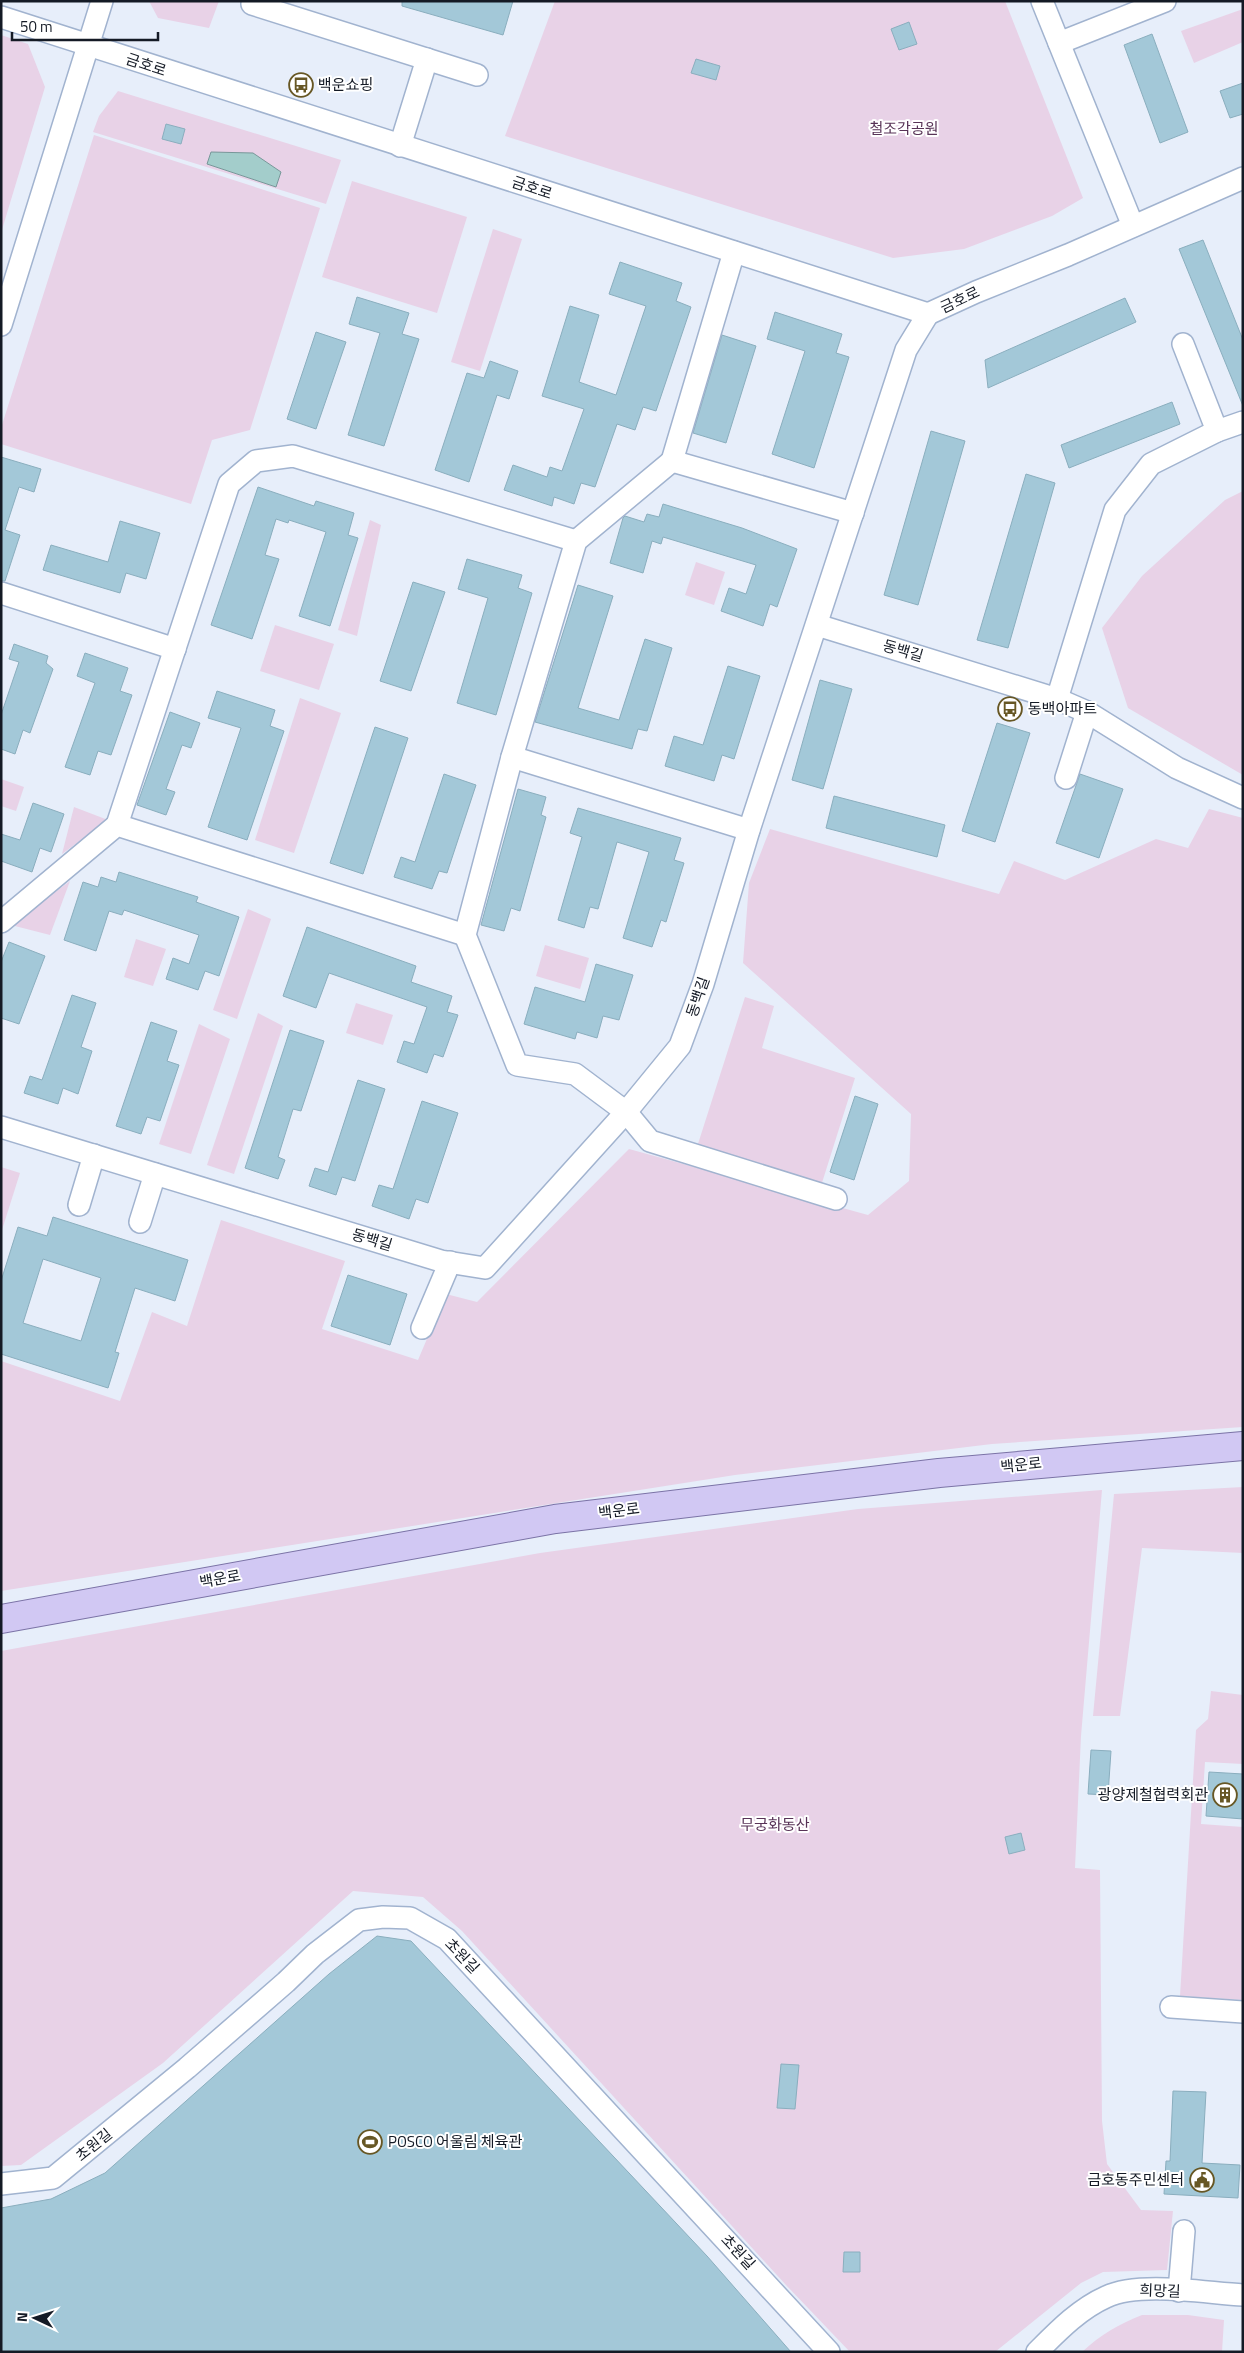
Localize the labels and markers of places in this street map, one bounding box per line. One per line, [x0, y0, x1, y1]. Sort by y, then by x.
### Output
bus stop icon: 백운쇼핑 [288, 72, 314, 98]
place label: 백운쇼핑 [318, 73, 373, 96]
bus stop icon: 동백아파트 [997, 696, 1023, 722]
place label: 동백아파트 [1028, 697, 1097, 720]
building icon: 광양제철협력회관 [1212, 1782, 1238, 1808]
place label: 광양제철협력회관 [1098, 1783, 1208, 1806]
sports icon: POSCO 어울림 체육관 [357, 2129, 383, 2155]
place label: POSCO 어울림 체육관 [388, 2130, 522, 2153]
public building icon: 금호동주민센터 [1189, 2167, 1215, 2193]
place label: 금호동주민센터 [1087, 2168, 1184, 2191]

